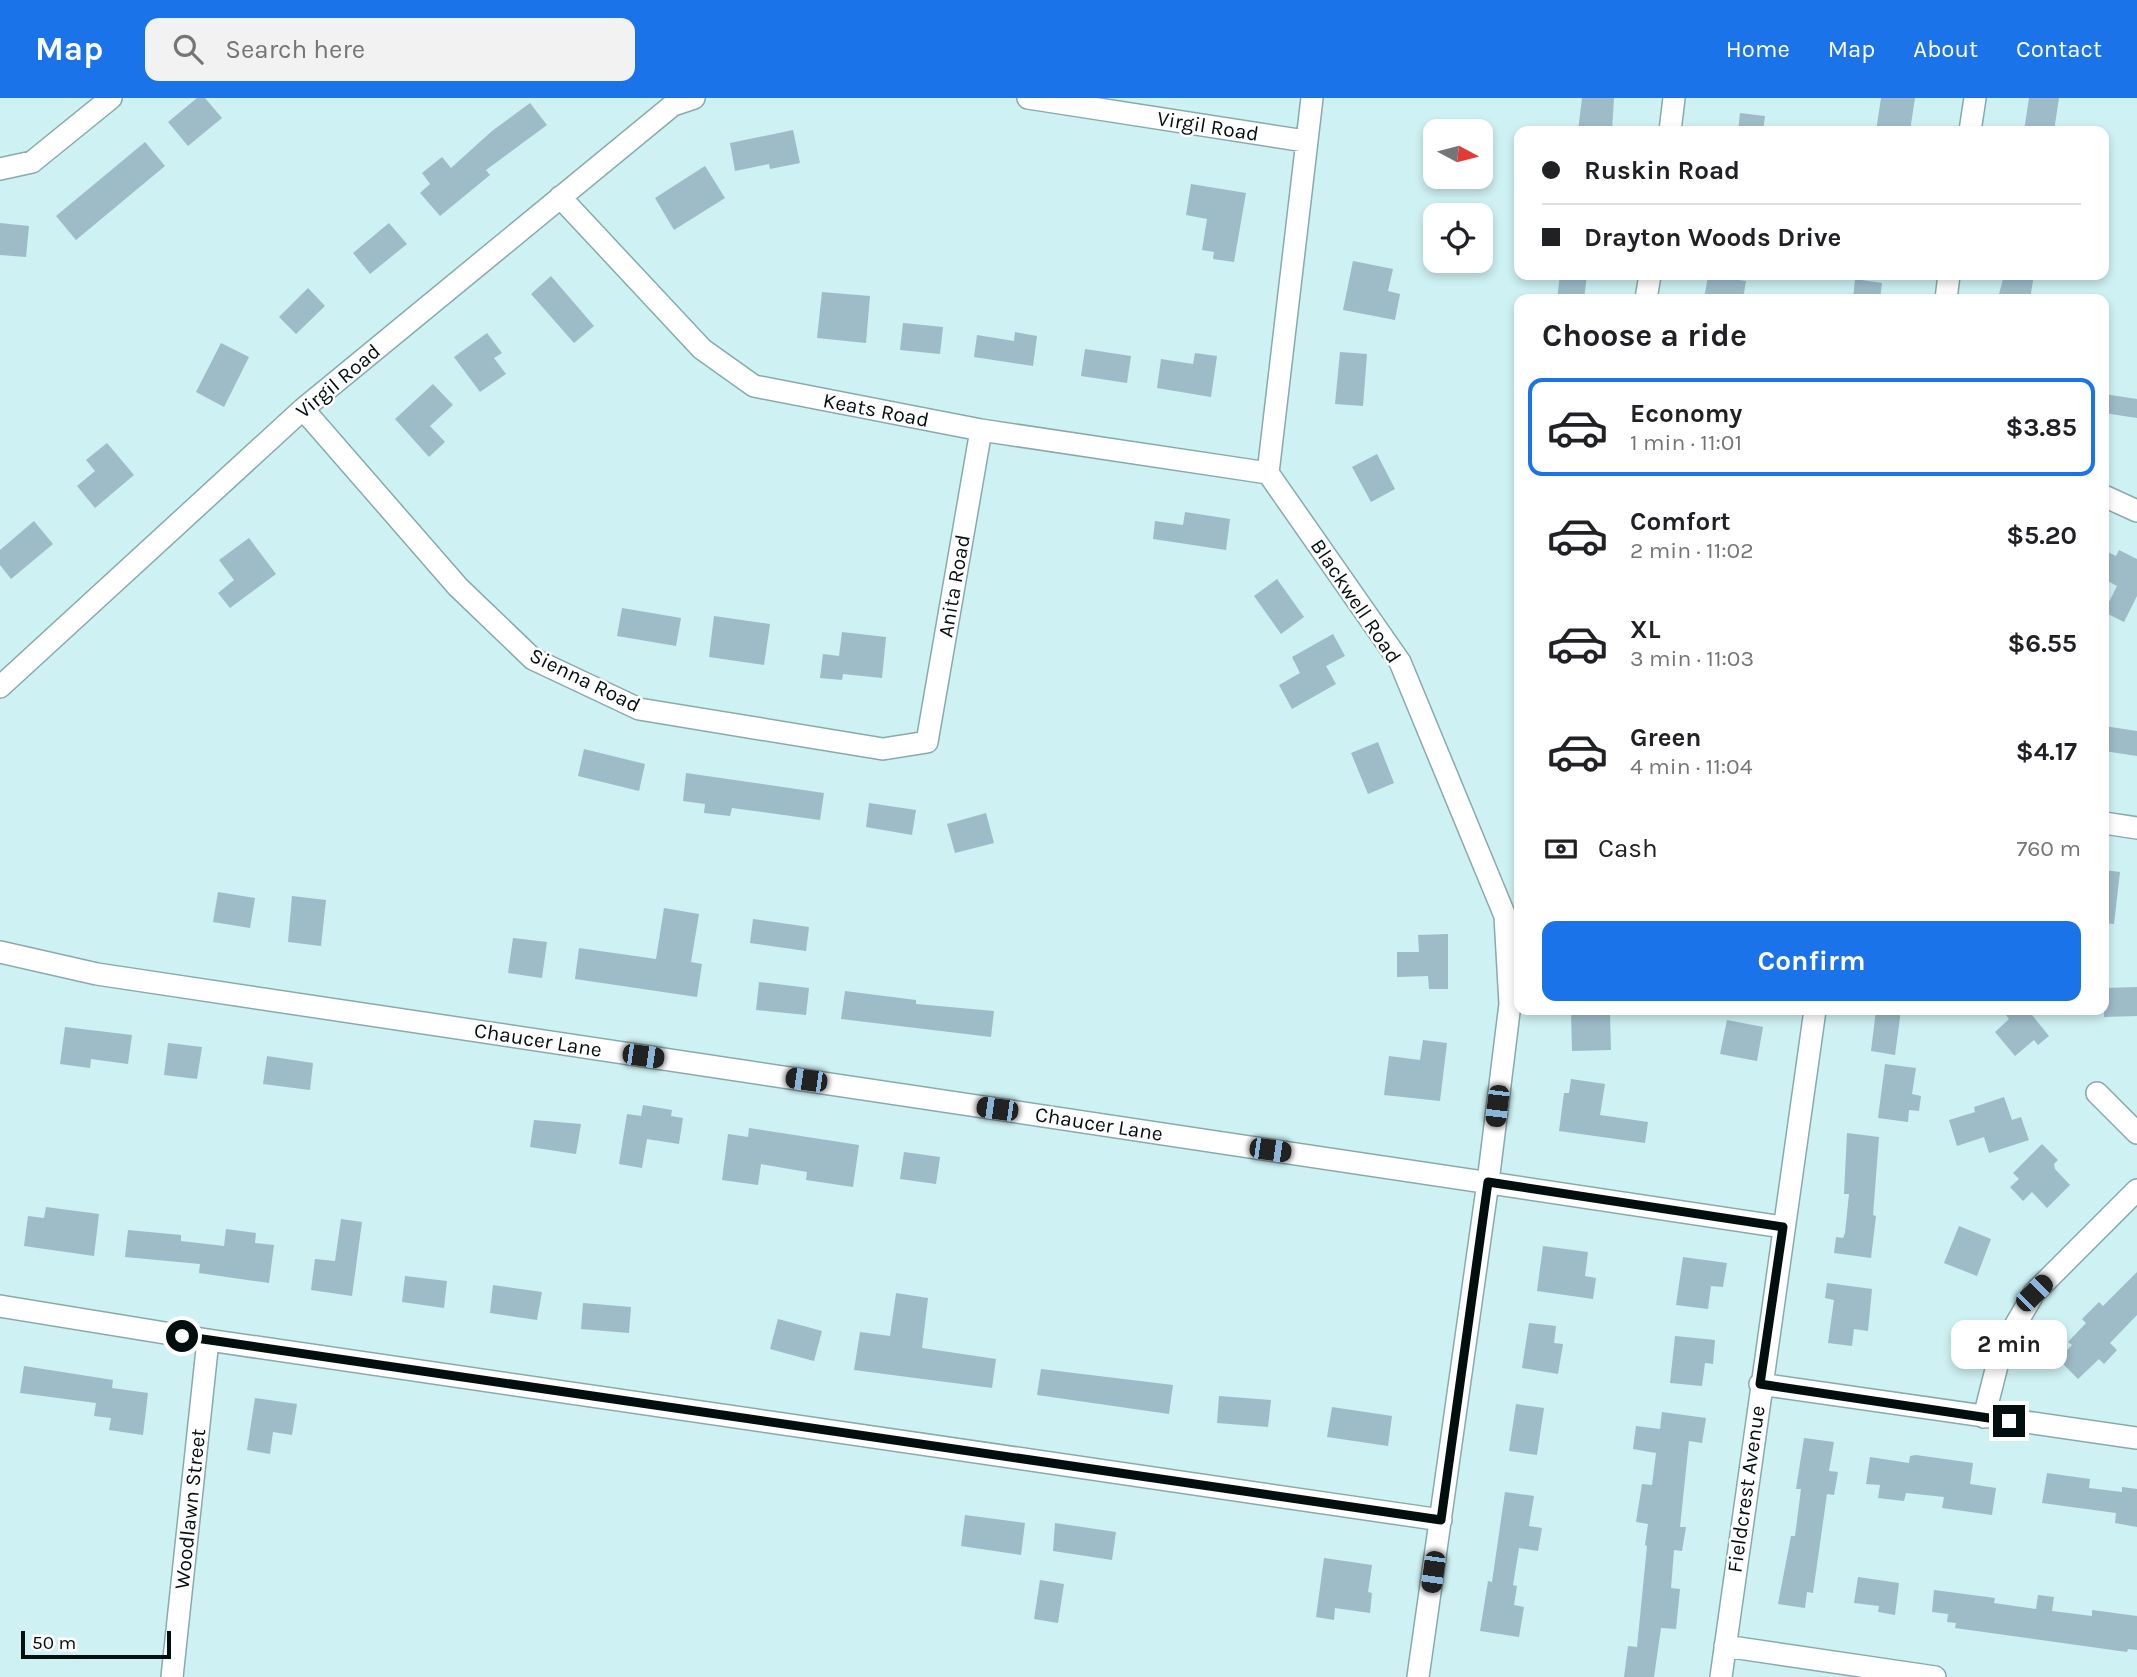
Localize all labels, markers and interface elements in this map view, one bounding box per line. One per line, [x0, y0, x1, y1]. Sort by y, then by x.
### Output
search box [145, 18, 635, 81]
text: Map [35, 30, 103, 68]
icon: search [169, 30, 207, 68]
text: Search here [225, 34, 365, 65]
text: Home [1726, 35, 1790, 63]
text: Map [1828, 35, 1875, 63]
text: About [1913, 35, 1978, 63]
text: Contact [2016, 35, 2102, 63]
street label: Virgil Road [1155, 106, 1261, 146]
north arrow [1423, 119, 1493, 189]
map controls [1423, 119, 1493, 273]
text: Ruskin Road [1584, 155, 1740, 186]
button: locate [1423, 203, 1493, 273]
text: Drayton Woods Drive [1584, 222, 1841, 253]
text: Choose a ride [1542, 317, 1747, 354]
street label: Virgil Road [291, 339, 385, 423]
street label: Keats Road [821, 388, 931, 432]
icon: car [1546, 396, 1609, 459]
text: Economy [1630, 398, 1742, 429]
text: $3.85 [2005, 412, 2077, 443]
text: 1 min · 11:01 [1630, 429, 1742, 456]
icon: car [1546, 504, 1609, 567]
text: Comfort [1630, 506, 1731, 537]
text: $5.20 [2006, 520, 2077, 551]
street label: Anita Road [933, 533, 975, 639]
street label: Blackwell Road [1306, 534, 1406, 668]
text: 2 min · 11:02 [1630, 537, 1754, 564]
icon: car [1546, 612, 1609, 675]
text: XL [1630, 614, 1661, 645]
text: $6.55 [2007, 628, 2077, 659]
street label: Sienna Road [526, 643, 644, 717]
text: 3 min · 11:03 [1630, 645, 1754, 672]
icon: car [1546, 720, 1609, 783]
text: Green [1630, 722, 1702, 753]
text: $4.17 [2016, 736, 2077, 767]
text: 4 min · 11:04 [1630, 753, 1753, 780]
icon: cash [1542, 830, 1580, 868]
text: Cash [1598, 833, 1658, 864]
text: 760 m [2016, 835, 2081, 862]
button: Confirm [1542, 921, 2081, 1001]
street label: Chaucer Lane [472, 1018, 604, 1062]
car [621, 1043, 666, 1069]
car [784, 1067, 829, 1093]
car [1485, 1084, 1510, 1128]
car [975, 1096, 1020, 1122]
street label: Chaucer Lane [1033, 1102, 1165, 1146]
car [1248, 1137, 1293, 1163]
car [2012, 1271, 2057, 1315]
route start [166, 1320, 198, 1352]
callout: 2 min [1951, 1320, 2067, 1368]
text: 2 min [1977, 1331, 2041, 1358]
street label: Fieldcrest Avenue [1722, 1404, 1770, 1574]
route end [1993, 1405, 2025, 1437]
street label: Woodlawn Street [170, 1427, 210, 1591]
car [1420, 1550, 1447, 1594]
scale bar [21, 1628, 172, 1660]
text: 50 m [32, 1632, 76, 1654]

